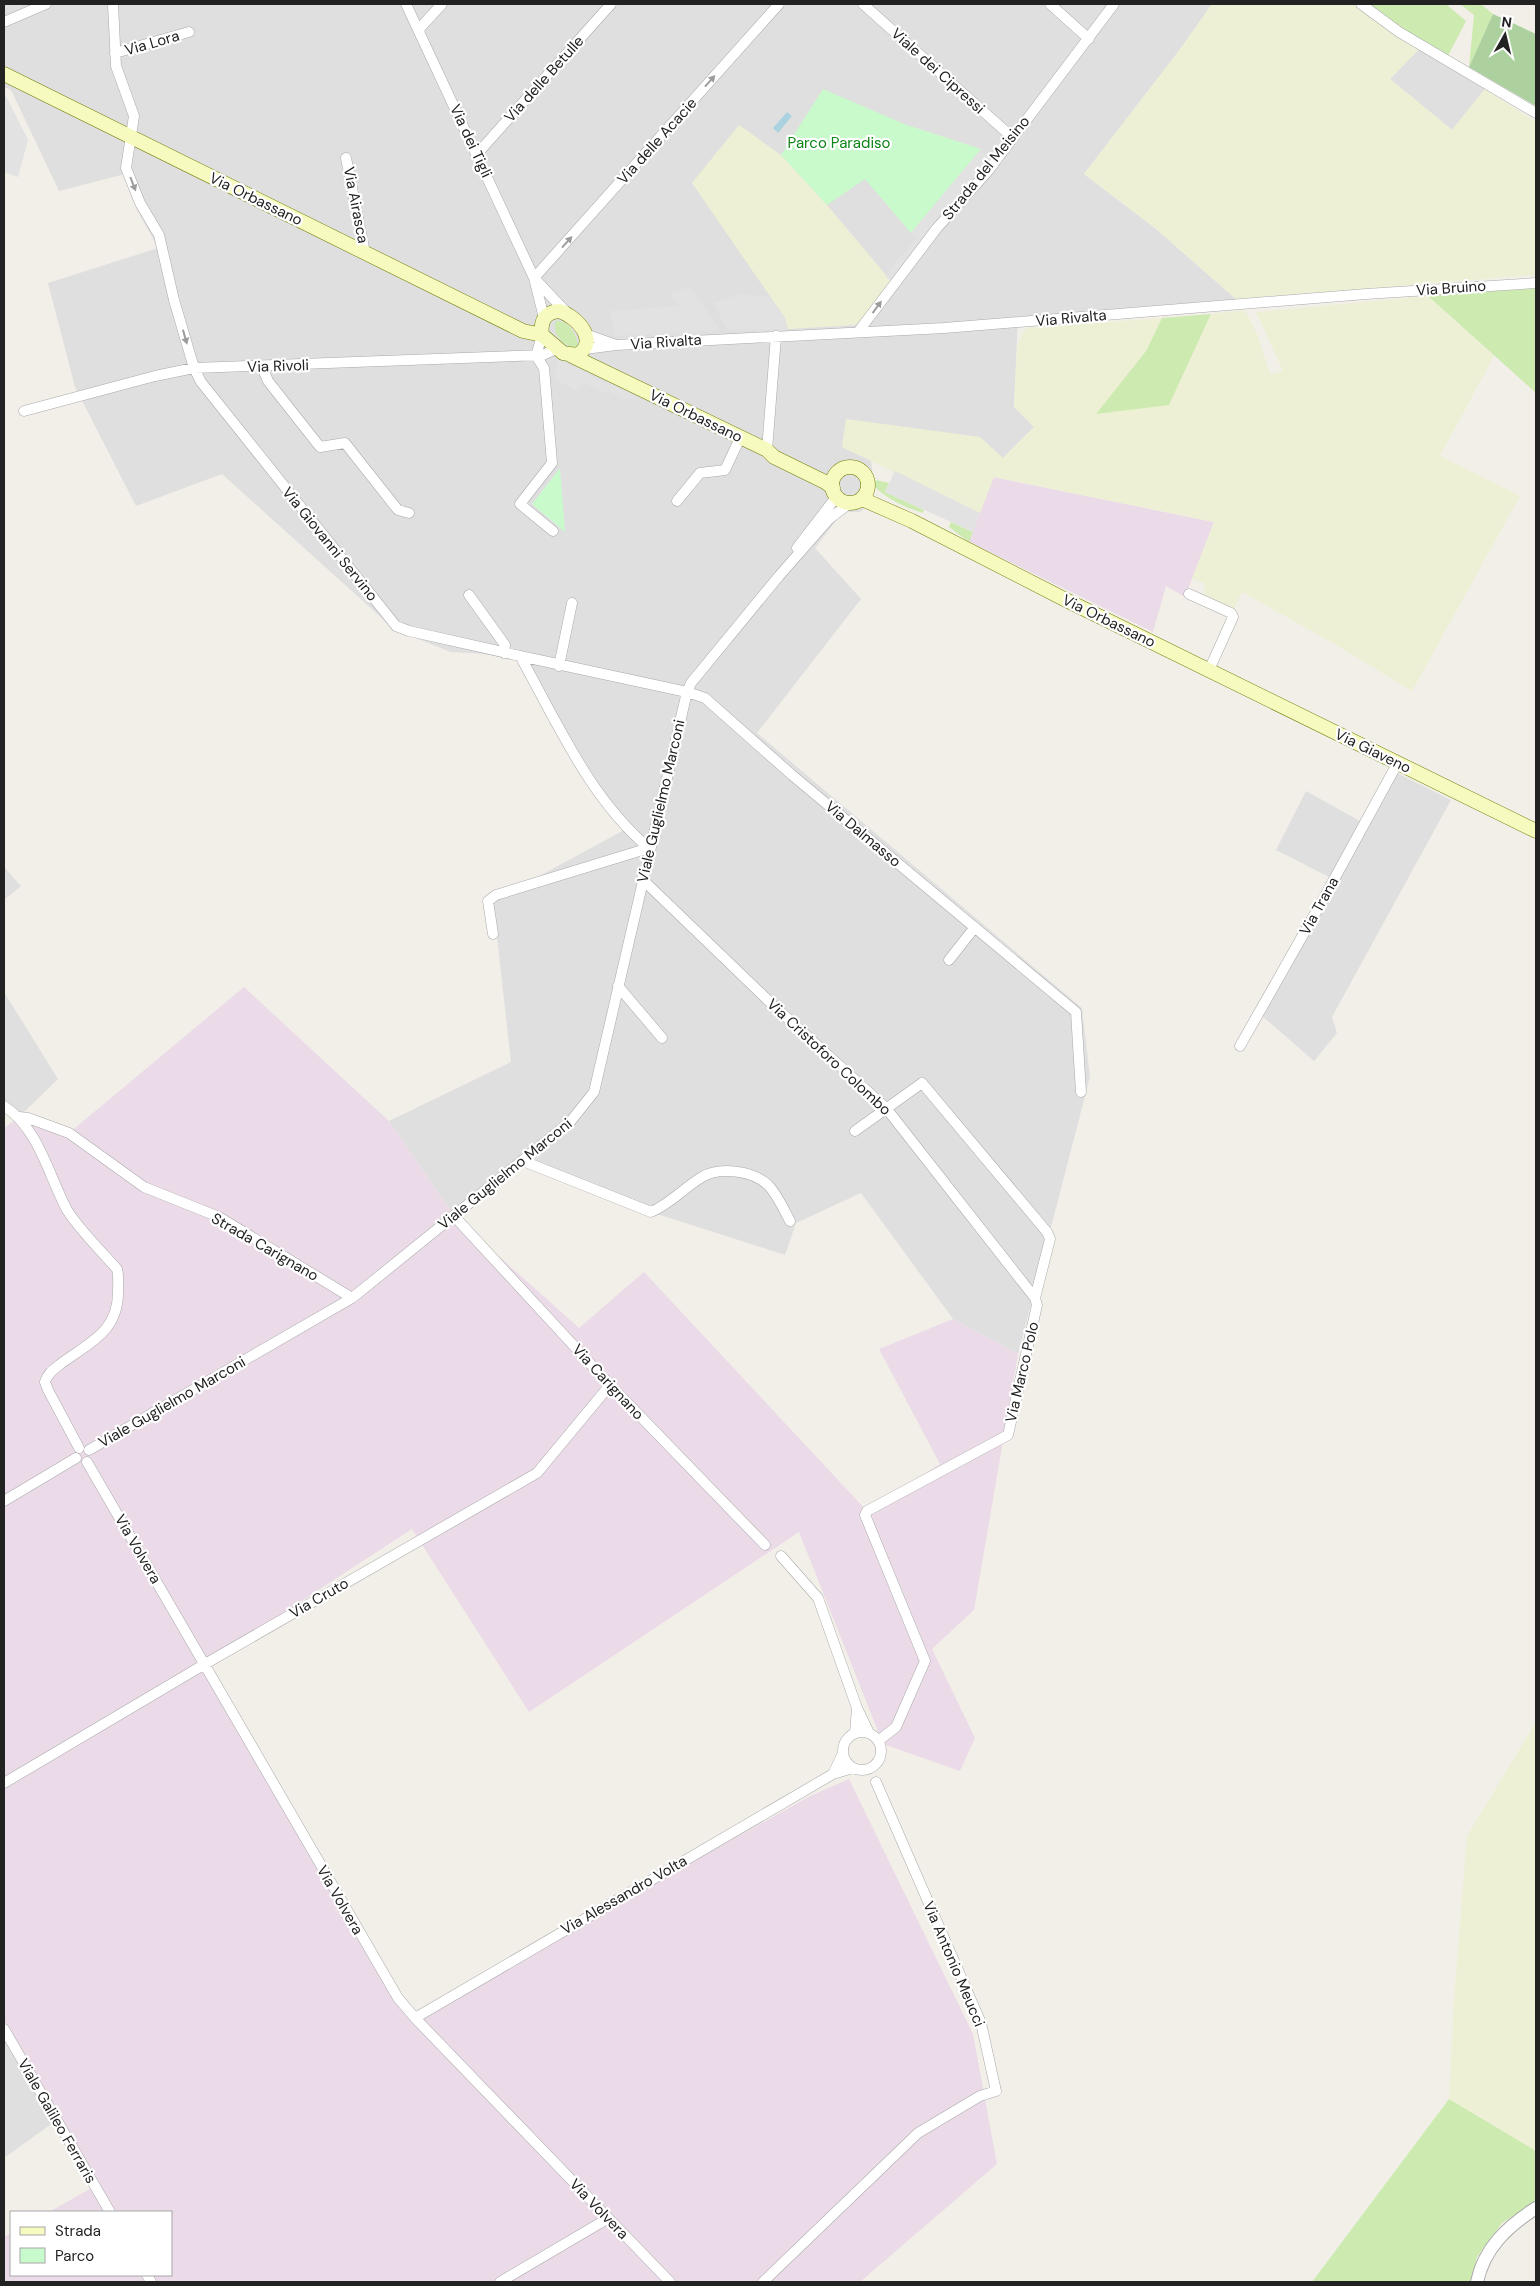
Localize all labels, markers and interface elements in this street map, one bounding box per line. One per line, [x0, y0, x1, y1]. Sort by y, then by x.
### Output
north arrow [1480, 10, 1530, 60]
text: N [1500, 13, 1513, 32]
street label: Viale dei Cipressi [887, 24, 989, 118]
street label: Via Lora [122, 26, 182, 60]
street label: Via delle Betulle [500, 31, 588, 127]
one-way arrow [704, 76, 716, 88]
street label: Via delle Acacie [613, 93, 701, 189]
street label: Via dei Tigli [445, 101, 497, 181]
street label: Strada del Meisino [938, 112, 1034, 224]
park label: Parco Paradiso [788, 133, 891, 153]
street label: Via Airasca [339, 165, 373, 245]
street label: Via Orbassano [206, 168, 306, 230]
one-way arrow [129, 177, 137, 192]
one-way arrow [561, 236, 573, 248]
street label: Via Bruino [1415, 276, 1487, 300]
one-way arrow [872, 300, 882, 314]
street label: Via Rivalta [1035, 305, 1107, 331]
one-way arrow [181, 330, 189, 345]
street label: Via Rivalta [630, 330, 702, 354]
street label: Via Rivoli [247, 355, 309, 377]
street label: Via Orbassano [646, 385, 746, 447]
street label: Via Giovanni Servino [278, 483, 382, 605]
street label: Via Orbassano [1059, 590, 1159, 652]
street label: Viale Guglielmo Marconi [632, 717, 690, 885]
street label: Via Giaveno [1332, 724, 1414, 778]
street label: Via Dalmasso [821, 796, 905, 872]
street label: Via Trana [1295, 873, 1343, 939]
street label: Via Cristoforo Colombo [763, 994, 895, 1120]
street label: Viale Guglielmo Marconi [434, 1114, 576, 1234]
street label: Strada Carignano [208, 1208, 322, 1286]
street label: Via Marco Polo [1001, 1320, 1043, 1424]
street label: Via Carignano [568, 1340, 648, 1424]
street label: Viale Guglielmo Marconi [95, 1352, 249, 1452]
street label: Via Volvera [110, 1511, 166, 1587]
street label: Via Cruto [286, 1573, 352, 1623]
street label: Via Alessandro Volta [557, 1851, 691, 1939]
street label: Via Volvera [312, 1862, 368, 1938]
street label: Via Antonio Meucci [919, 1898, 989, 2030]
street label: Viale Galileo Ferraris [13, 2055, 101, 2187]
street label: Via Volvera [565, 2174, 633, 2244]
legend [10, 2211, 172, 2276]
text: Strada [55, 2221, 101, 2241]
text: Parco [55, 2246, 94, 2266]

